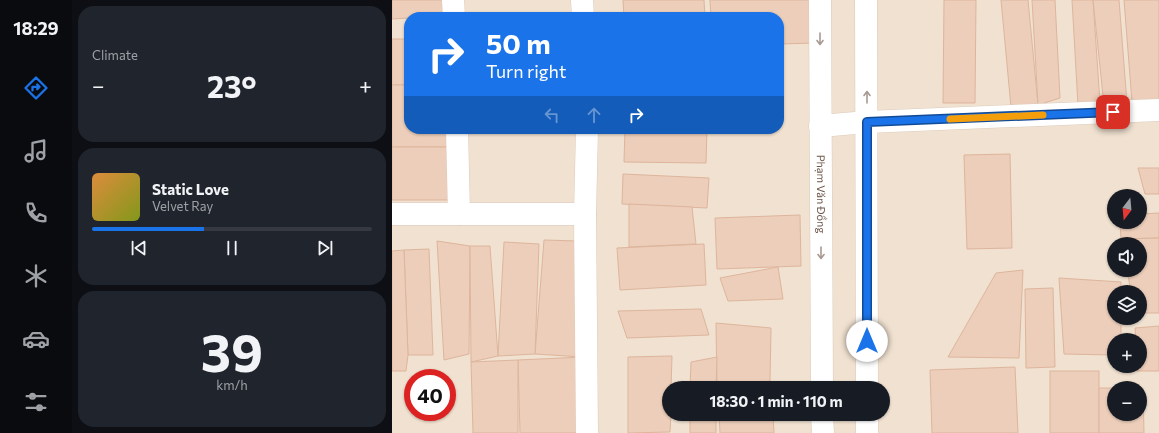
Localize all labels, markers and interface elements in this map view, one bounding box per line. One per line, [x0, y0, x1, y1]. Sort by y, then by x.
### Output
text: 18:29 [13, 17, 59, 39]
text: 50 m [486, 26, 551, 60]
icon: right [420, 28, 472, 80]
one-way arrow [816, 32, 824, 45]
text: Climate [92, 47, 138, 63]
text: Turn right [486, 60, 566, 82]
text: 23° [207, 67, 257, 104]
text: − [92, 72, 105, 99]
text: + [359, 72, 372, 99]
icon: directions [22, 74, 50, 102]
one-way arrow [863, 91, 870, 104]
pin [1096, 95, 1130, 129]
icon: arrive [1102, 101, 1124, 123]
icon: left [541, 104, 563, 126]
icon: ahead [583, 104, 605, 126]
icon: right [625, 104, 647, 126]
icon: music [22, 137, 50, 165]
street label: Phạm Văn Đồng [815, 155, 828, 233]
text: Static Love [152, 180, 229, 198]
north arrow [1107, 189, 1147, 229]
map controls [1107, 189, 1147, 421]
text: Velvet Ray [152, 198, 213, 214]
icon: phone [22, 199, 50, 227]
icon: previous [128, 237, 150, 259]
icon: pause [221, 237, 243, 259]
icon: next [314, 237, 336, 259]
button: sound [1107, 237, 1147, 277]
one-way arrow [817, 246, 825, 259]
icon: climate [22, 262, 50, 290]
button: layers [1107, 285, 1147, 325]
text: 39 [201, 319, 263, 383]
position arrow [846, 320, 888, 362]
icon: car [22, 325, 50, 353]
button: + [1107, 333, 1147, 373]
speed limit sign: 40 [404, 369, 456, 421]
text: km/h [216, 377, 248, 393]
button: − [1107, 381, 1147, 421]
icon: filters [22, 388, 50, 416]
text: 18:30 · 1 min · 110 m [709, 392, 843, 410]

